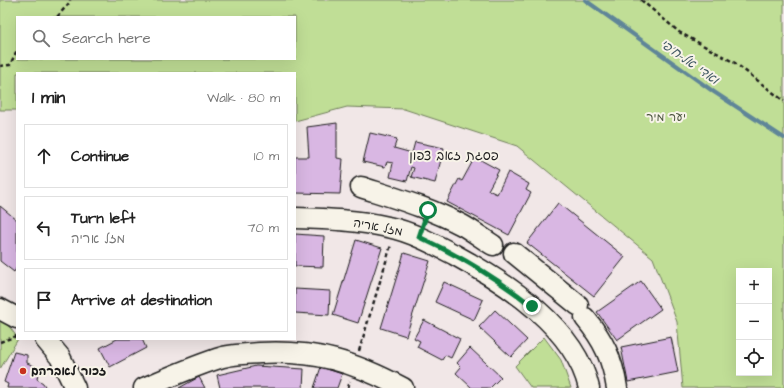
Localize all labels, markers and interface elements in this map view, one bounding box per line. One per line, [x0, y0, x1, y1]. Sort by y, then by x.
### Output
search box [16, 16, 296, 60]
icon: search [30, 27, 52, 49]
text: Search here [62, 28, 151, 49]
water label: ואדי אל-ח'פי [657, 35, 724, 89]
text: 1 min [32, 86, 65, 110]
text: Walk · 80 m [207, 89, 280, 107]
park label: יער מיר [646, 109, 686, 126]
icon: ahead [33, 145, 55, 167]
text: Continue [71, 146, 129, 167]
text: 10 m [254, 147, 279, 165]
district label: פסגת זאב צפון [409, 147, 499, 165]
route start [419, 201, 437, 219]
text: Turn left [71, 208, 135, 229]
street label: מזל אריה [352, 214, 404, 241]
icon: left [33, 217, 55, 239]
text: 70 m [247, 219, 279, 237]
text: מזל אריה [71, 230, 125, 248]
map controls [736, 268, 772, 376]
button: + [736, 268, 772, 304]
icon: arrive [33, 289, 55, 311]
text: Arrive at destination [71, 290, 212, 311]
route end [523, 297, 541, 315]
button: − [736, 304, 772, 340]
button: locate [736, 340, 772, 376]
place label: זכור לאברהם [31, 363, 106, 380]
marker: זכור לאברהם [18, 366, 28, 376]

